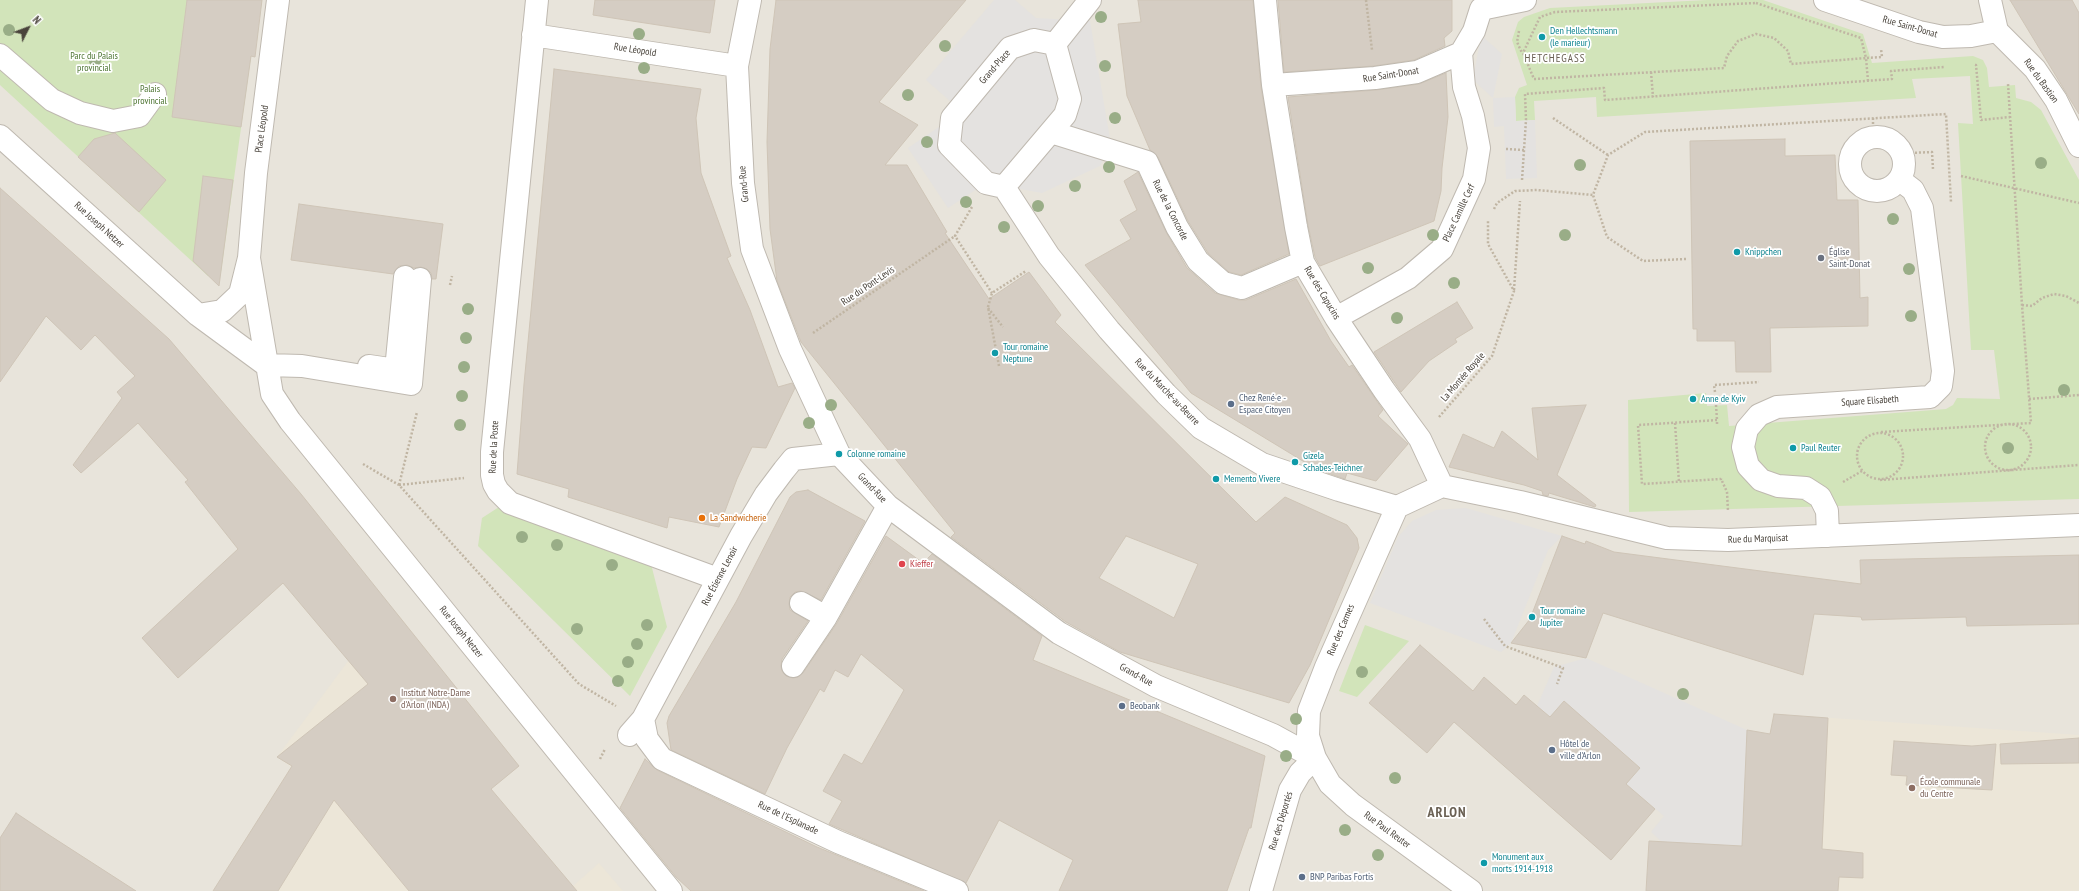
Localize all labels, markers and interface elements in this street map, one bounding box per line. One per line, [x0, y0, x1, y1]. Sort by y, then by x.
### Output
north arrow [8, 8, 48, 48]
text: N [30, 13, 44, 27]
street label: Rue Saint-Donat [1881, 13, 1939, 41]
place label: Den Hellechtsmann (le marieur) [1550, 25, 1617, 48]
marker: Den Hellechtsmann (le marieur) [1537, 32, 1547, 42]
street label: Rue Léopold [613, 41, 657, 59]
street label: Grand-Place [977, 47, 1013, 87]
park label: Parc du Palais provincial [70, 50, 118, 74]
district label: HETCHEGASS [1525, 52, 1585, 66]
street label: Rue du Bastion [2021, 56, 2061, 106]
street label: Rue Saint-Donat [1362, 65, 1420, 85]
park label: Palais provincial [133, 83, 167, 106]
street label: Place Léopold [253, 104, 271, 154]
street label: Grand-Rue [736, 165, 752, 203]
street label: Rue de la Concorde [1150, 178, 1190, 242]
street label: Place Camille Cerf [1440, 182, 1478, 244]
street label: Rue Joseph Netzer [72, 199, 126, 251]
place label: Knippchen [1745, 246, 1781, 258]
place label: Église Saint-Donat [1829, 246, 1870, 270]
marker: Knippchen [1732, 247, 1742, 257]
marker: Église Saint-Donat [1816, 253, 1826, 263]
street label: Rue du Pont-Levis [839, 264, 897, 308]
street label: Rue des Capucins [1301, 264, 1343, 322]
place label: Tour romaine Neptune [1003, 341, 1048, 364]
marker: Tour romaine Neptune [990, 348, 1000, 358]
street label: La Montée Royale [1438, 350, 1488, 404]
street label: Rue du Marché-au-Beurre [1132, 356, 1202, 428]
place label: Chez René·e - Espace Citoyen [1239, 392, 1291, 416]
place label: Anne de Kyiv [1701, 393, 1746, 405]
street label: Square Elisabeth [1841, 393, 1899, 409]
marker: Anne de Kyiv [1688, 394, 1698, 404]
marker: Chez René·e - Espace Citoyen [1226, 399, 1236, 409]
street label: Rue de la Poste [487, 420, 501, 474]
place label: Paul Reuter [1801, 442, 1840, 454]
marker: Paul Reuter [1788, 443, 1798, 453]
place label: Colonne romaine [847, 448, 906, 460]
marker: Colonne romaine [834, 449, 844, 459]
place label: Gizela Schabes-Teichner [1303, 450, 1363, 474]
marker: Gizela Schabes-Teichner [1290, 457, 1300, 467]
street label: Grand-Rue [855, 471, 889, 505]
place label: Memento Vivere [1224, 473, 1280, 485]
marker: Memento Vivere [1211, 474, 1221, 484]
place label: La Sandwicherie [710, 512, 766, 524]
marker: La Sandwicherie [697, 513, 707, 523]
street label: Rue du Marquisat [1728, 532, 1788, 546]
street label: Rue Étienne Lenoir [699, 544, 741, 608]
place label: Kieffer [910, 558, 933, 570]
marker: Kieffer [897, 559, 907, 569]
street label: Rue des Carmes [1325, 603, 1357, 657]
street label: Rue Joseph Netzer [436, 604, 486, 660]
place label: Tour romaine Jupiter [1540, 605, 1585, 628]
marker: Tour romaine Jupiter [1527, 612, 1537, 622]
street label: Grand-Rue [1117, 661, 1155, 689]
place label: Institut Notre-Dame d'Arlon (INDA) [401, 687, 470, 710]
marker: Institut Notre-Dame d'Arlon (INDA) [388, 694, 398, 704]
place label: Beobank [1130, 700, 1160, 712]
marker: Beobank [1117, 701, 1127, 711]
place label: Hôtel de ville d'Arlon [1560, 738, 1601, 762]
marker: Hôtel de ville d'Arlon [1547, 745, 1557, 755]
place label: École communale du Centre [1920, 776, 1980, 800]
marker: École communale du Centre [1907, 783, 1917, 793]
street label: Rue des Déportés [1266, 790, 1296, 852]
street label: Rue de l'Esplanade [756, 799, 820, 837]
district label: ARLON [1427, 805, 1467, 821]
street label: Rue Paul Reuter [1361, 809, 1413, 851]
place label: Monument aux morts 1914-1918 [1492, 851, 1553, 874]
marker: Monument aux morts 1914-1918 [1479, 858, 1489, 868]
place label: BNP Paribas Fortis [1310, 871, 1373, 883]
marker: BNP Paribas Fortis [1297, 872, 1307, 882]

